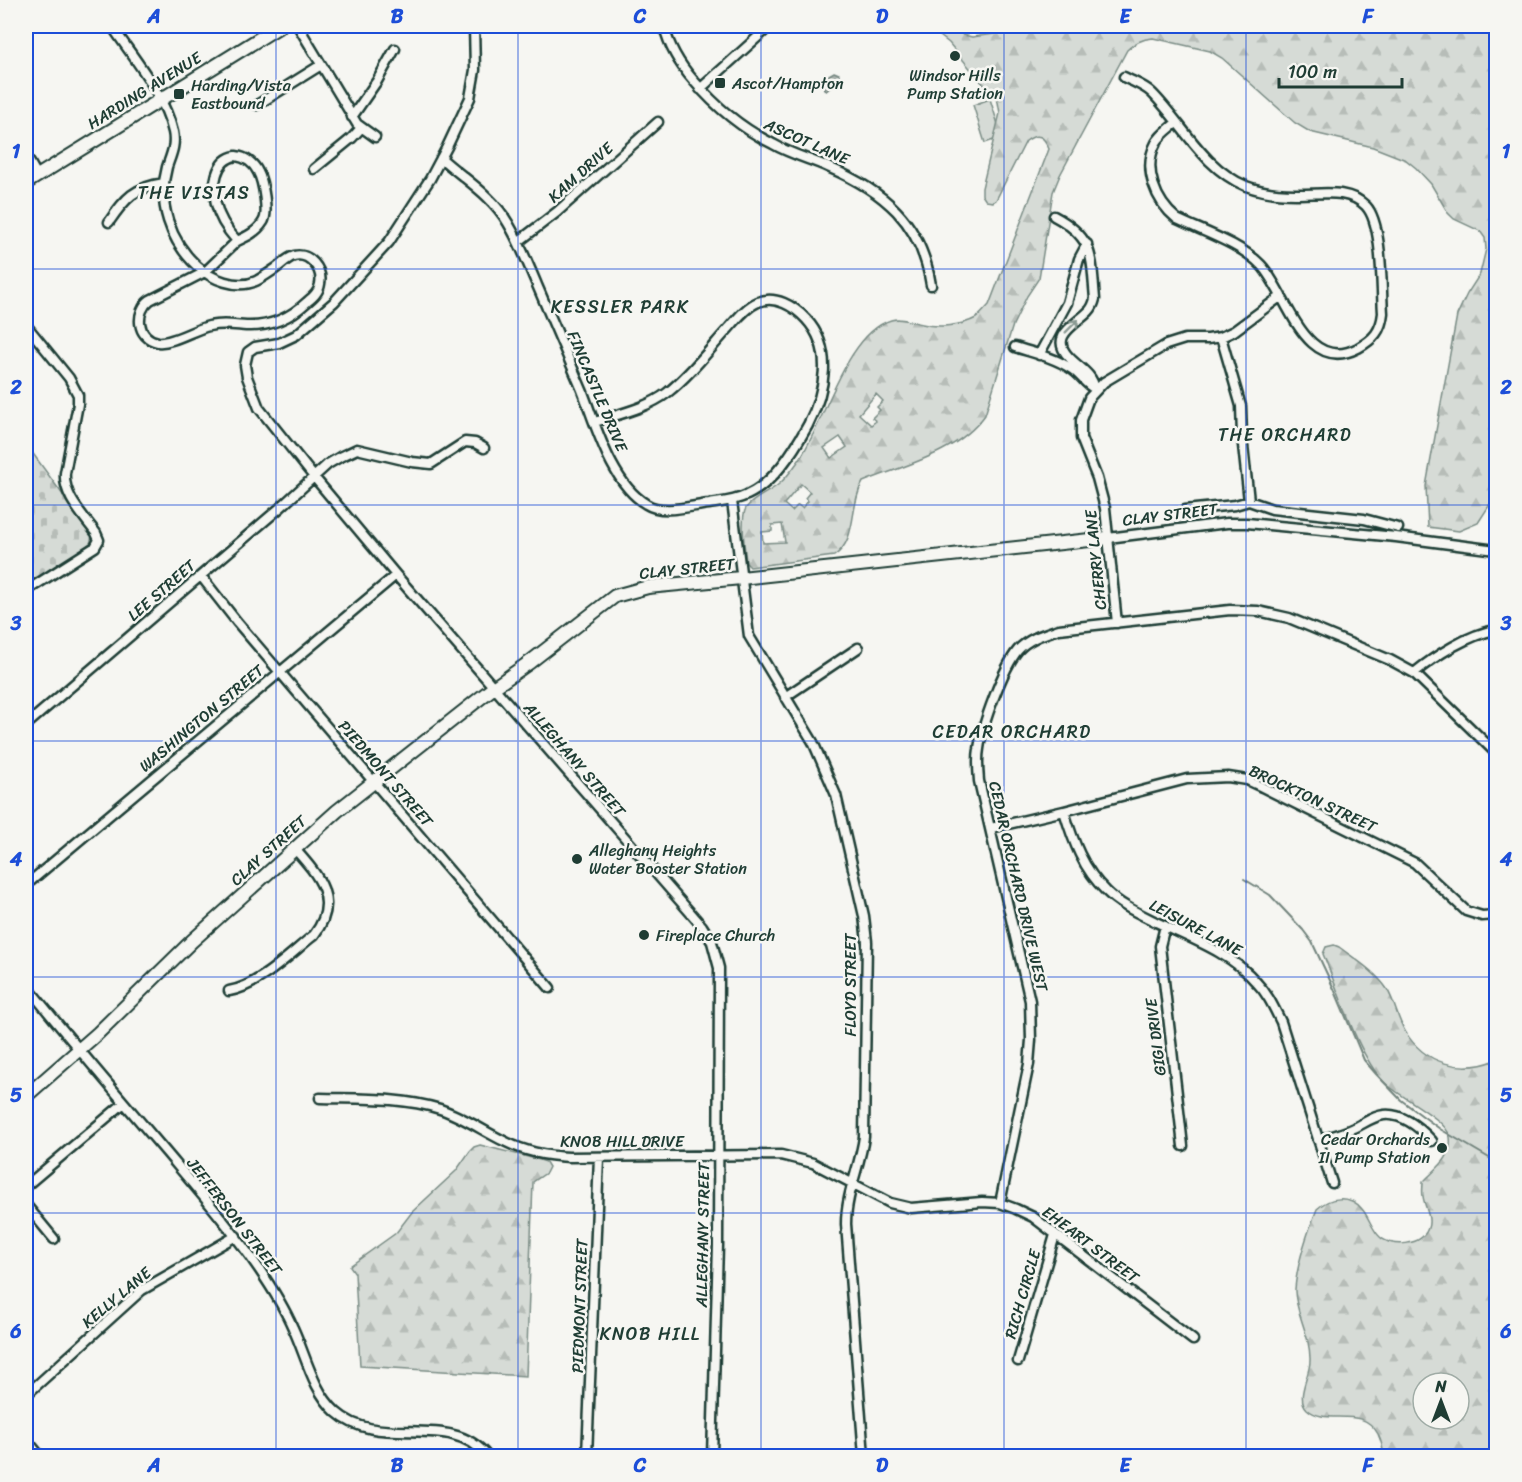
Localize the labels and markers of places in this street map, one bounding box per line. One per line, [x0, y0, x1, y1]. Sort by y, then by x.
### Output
marker: Windsor Hills Pump Station [948, 49, 962, 63]
place label: Windsor Hills Pump Station [907, 61, 1003, 108]
place label: Ascot/Hampton [731, 69, 844, 98]
place label: Harding/Vista Eastbound [191, 71, 292, 118]
marker: Ascot/Hampton [713, 76, 727, 90]
marker: Harding/Vista Eastbound [172, 87, 186, 101]
place label: Alleghany Heights Water Booster Station [588, 836, 747, 883]
marker: Alleghany Heights Water Booster Station [570, 852, 584, 866]
place label: Fireplace Church [656, 921, 775, 950]
marker: Fireplace Church [637, 928, 651, 942]
place label: Cedar Orchards II Pump Station [1318, 1125, 1431, 1172]
marker: Cedar Orchards II Pump Station [1435, 1141, 1449, 1155]

